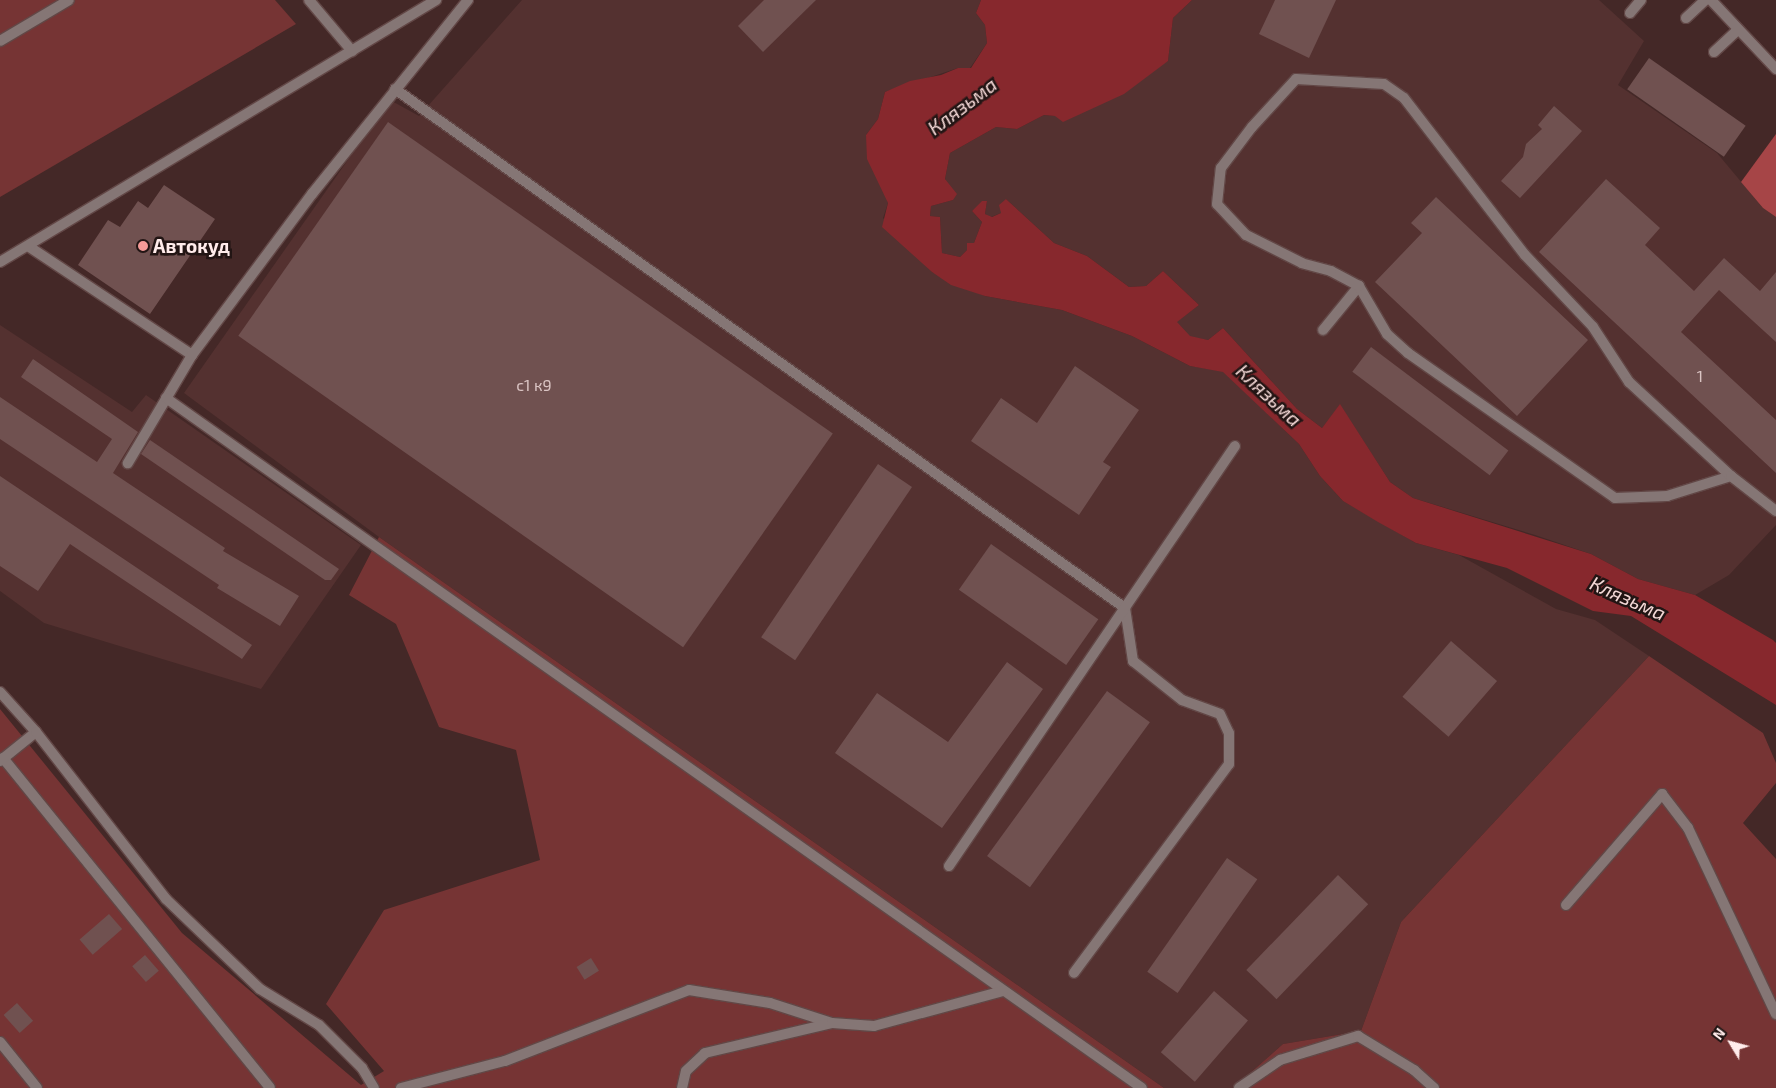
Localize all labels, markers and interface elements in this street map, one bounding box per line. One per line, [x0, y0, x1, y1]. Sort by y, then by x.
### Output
water label: Клязьма [923, 72, 1001, 140]
place label: Автокуд [153, 235, 230, 257]
marker: Автокуд [137, 240, 149, 252]
water label: Клязьма [1231, 359, 1307, 431]
house number: 1 [1697, 366, 1703, 386]
house number: с1 к9 [516, 375, 552, 395]
water label: Клязьма [1586, 571, 1670, 625]
north arrow [1706, 1018, 1756, 1068]
text: N [1709, 1025, 1728, 1043]

